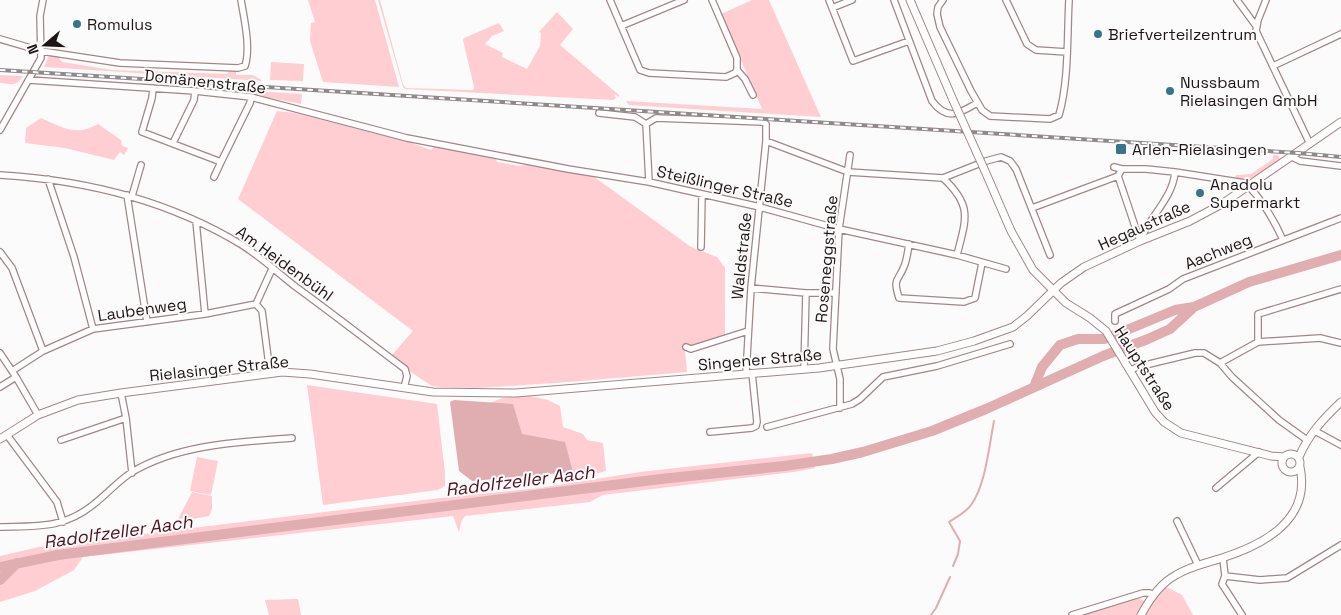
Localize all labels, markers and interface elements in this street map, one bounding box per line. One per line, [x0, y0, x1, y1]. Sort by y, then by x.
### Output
place label: Romulus [87, 14, 153, 35]
marker: Romulus [71, 18, 83, 30]
north arrow [20, 20, 70, 70]
place label: Briefverteilzentrum [1108, 24, 1257, 45]
marker: Briefverteilzentrum [1092, 28, 1104, 40]
text: N [23, 42, 43, 57]
street label: Domänenstraße [143, 65, 267, 98]
place label: Nussbaum Rielasingen GmbH [1180, 72, 1318, 111]
marker: Nussbaum Rielasingen GmbH [1164, 85, 1176, 97]
place label: Arlen-Rielasingen [1132, 139, 1267, 160]
marker: Arlen-Rielasingen [1114, 142, 1128, 156]
street label: Steißlinger Straße [655, 161, 795, 212]
place label: Anadolu Supermarkt [1210, 174, 1300, 213]
marker: Anadolu Supermarkt [1194, 187, 1206, 199]
street label: Roseneggstraße [810, 194, 843, 324]
street label: Hegaustraße [1095, 196, 1194, 255]
street label: Waldstraße [726, 212, 757, 301]
street label: Am Heidenbühl [232, 221, 337, 306]
street label: Aachweg [1181, 228, 1255, 274]
street label: Laubenweg [96, 293, 188, 326]
street label: Hauptstraße [1109, 322, 1180, 415]
street label: Singener Straße [697, 344, 823, 375]
street label: Rielasinger Straße [148, 351, 290, 386]
water label: Radolfzeller Aach [444, 460, 597, 501]
water label: Radolfzeller Aach [42, 510, 195, 553]

